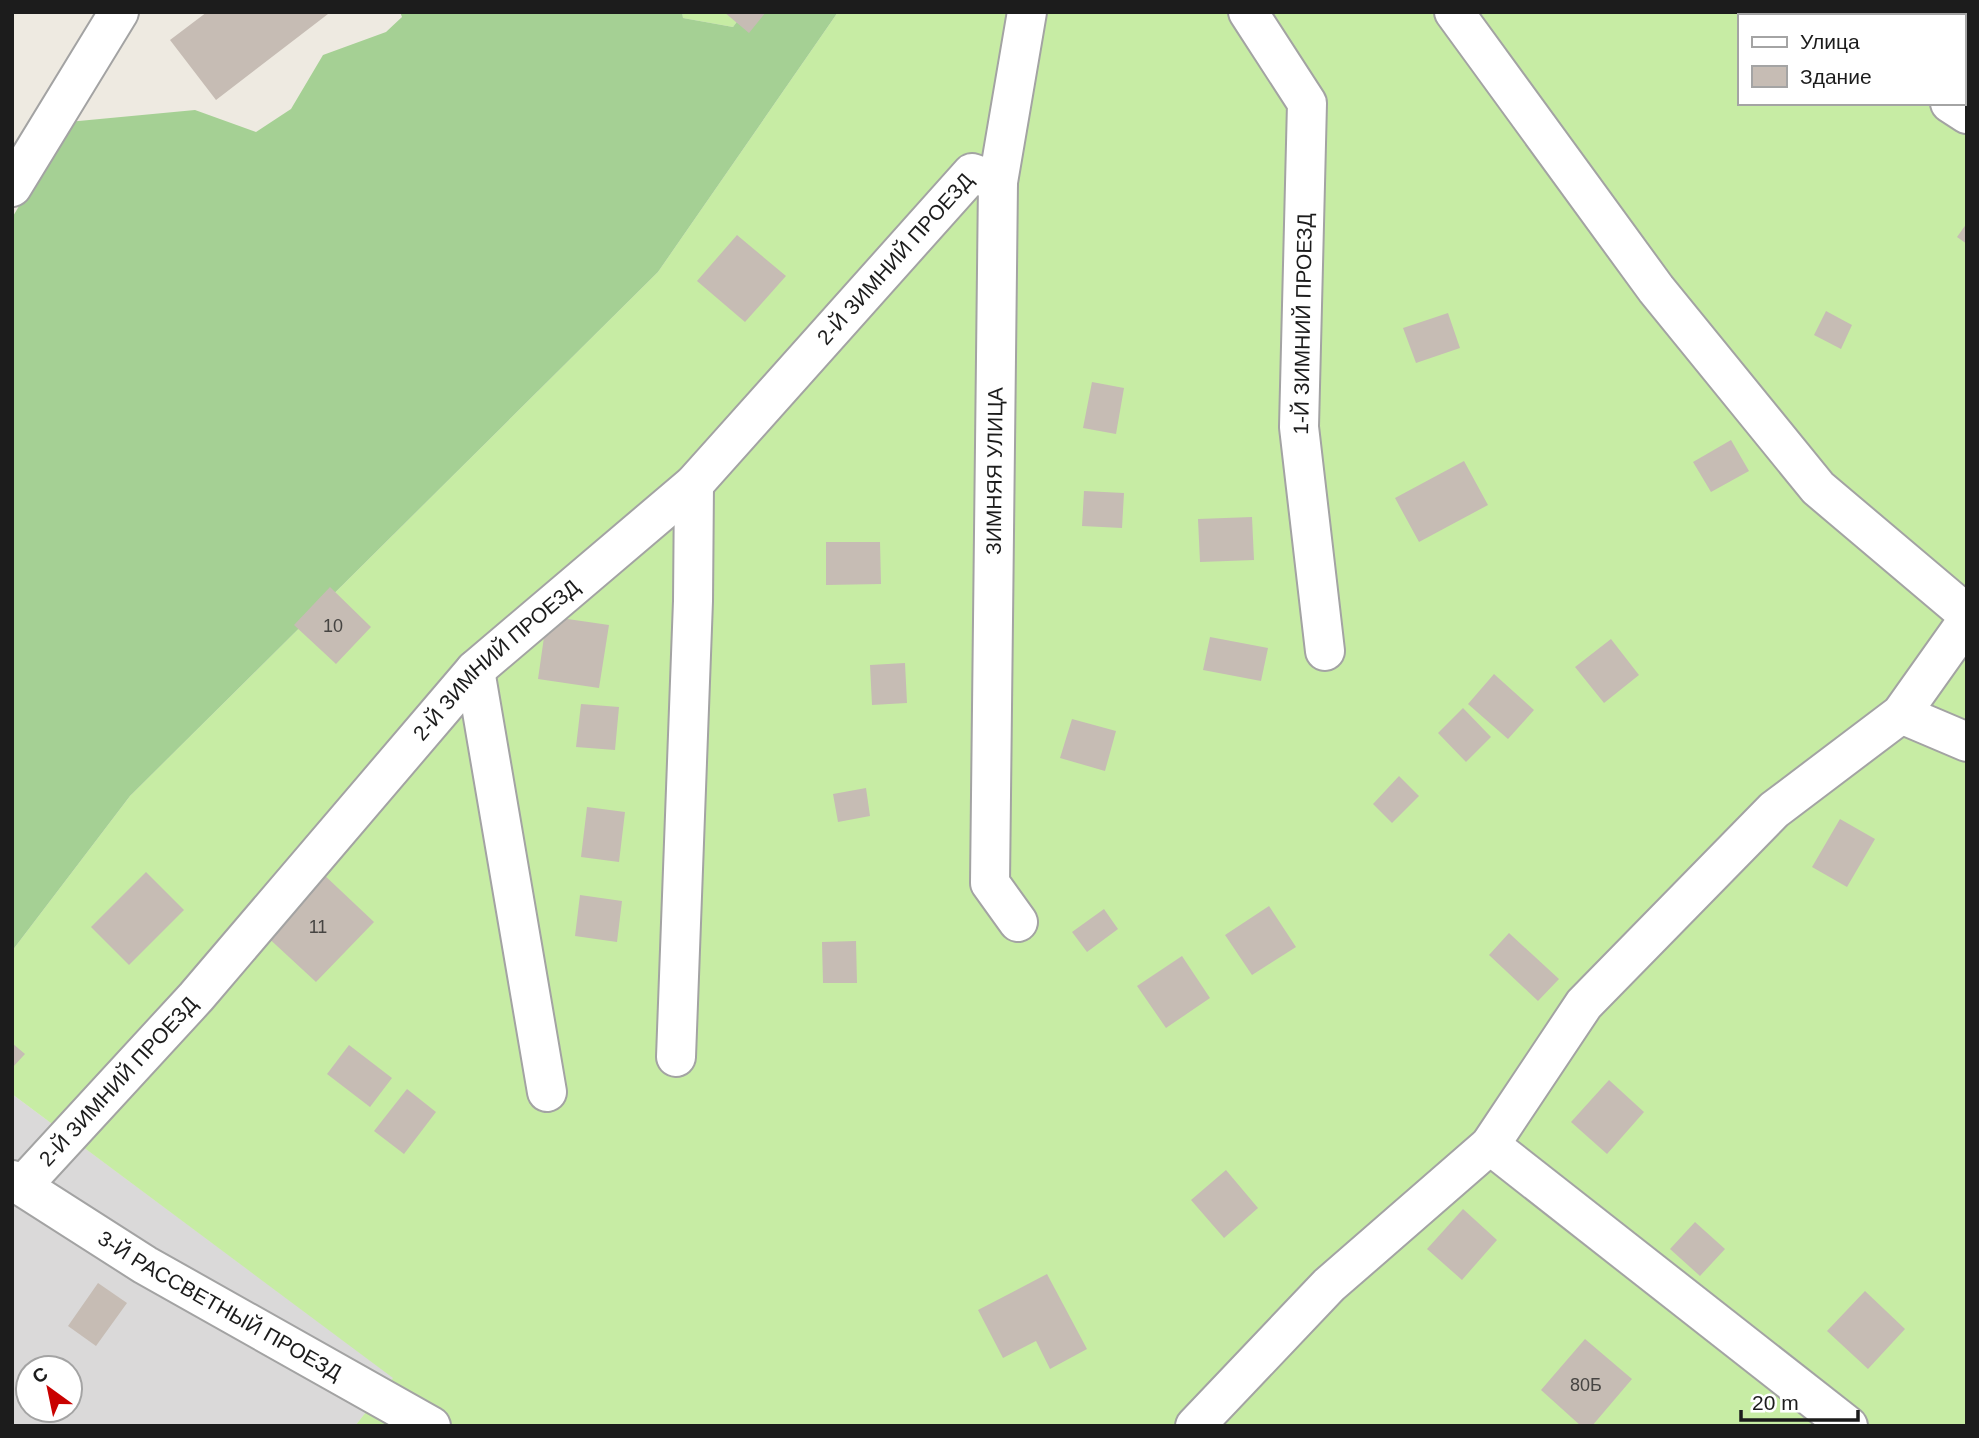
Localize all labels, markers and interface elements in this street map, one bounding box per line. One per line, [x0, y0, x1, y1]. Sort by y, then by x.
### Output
legend [1738, 14, 1965, 105]
text: Улица [1800, 30, 1860, 53]
text: Здание [1800, 65, 1872, 88]
street label: 2-Й ЗИМНИЙ ПРОЕЗД [812, 168, 977, 349]
street label: 1-Й ЗИМНИЙ ПРОЕЗД [1289, 213, 1316, 435]
street label: ЗИМНЯЯ УЛИЦА [982, 387, 1007, 555]
street label: 2-Й ЗИМНИЙ ПРОЕЗД [408, 575, 584, 744]
house number: 10 [323, 616, 343, 636]
house number: 11 [309, 917, 327, 937]
street label: 2-Й ЗИМНИЙ ПРОЕЗД [34, 992, 201, 1170]
street label: 3-Й РАССВЕТНЫЙ ПРОЕЗД [94, 1226, 346, 1384]
north arrow [14, 1354, 84, 1424]
text: С [29, 1362, 52, 1388]
house number: 80Б [1570, 1375, 1602, 1395]
scale bar [1741, 1378, 1858, 1422]
text: 20 m [1752, 1391, 1799, 1414]

